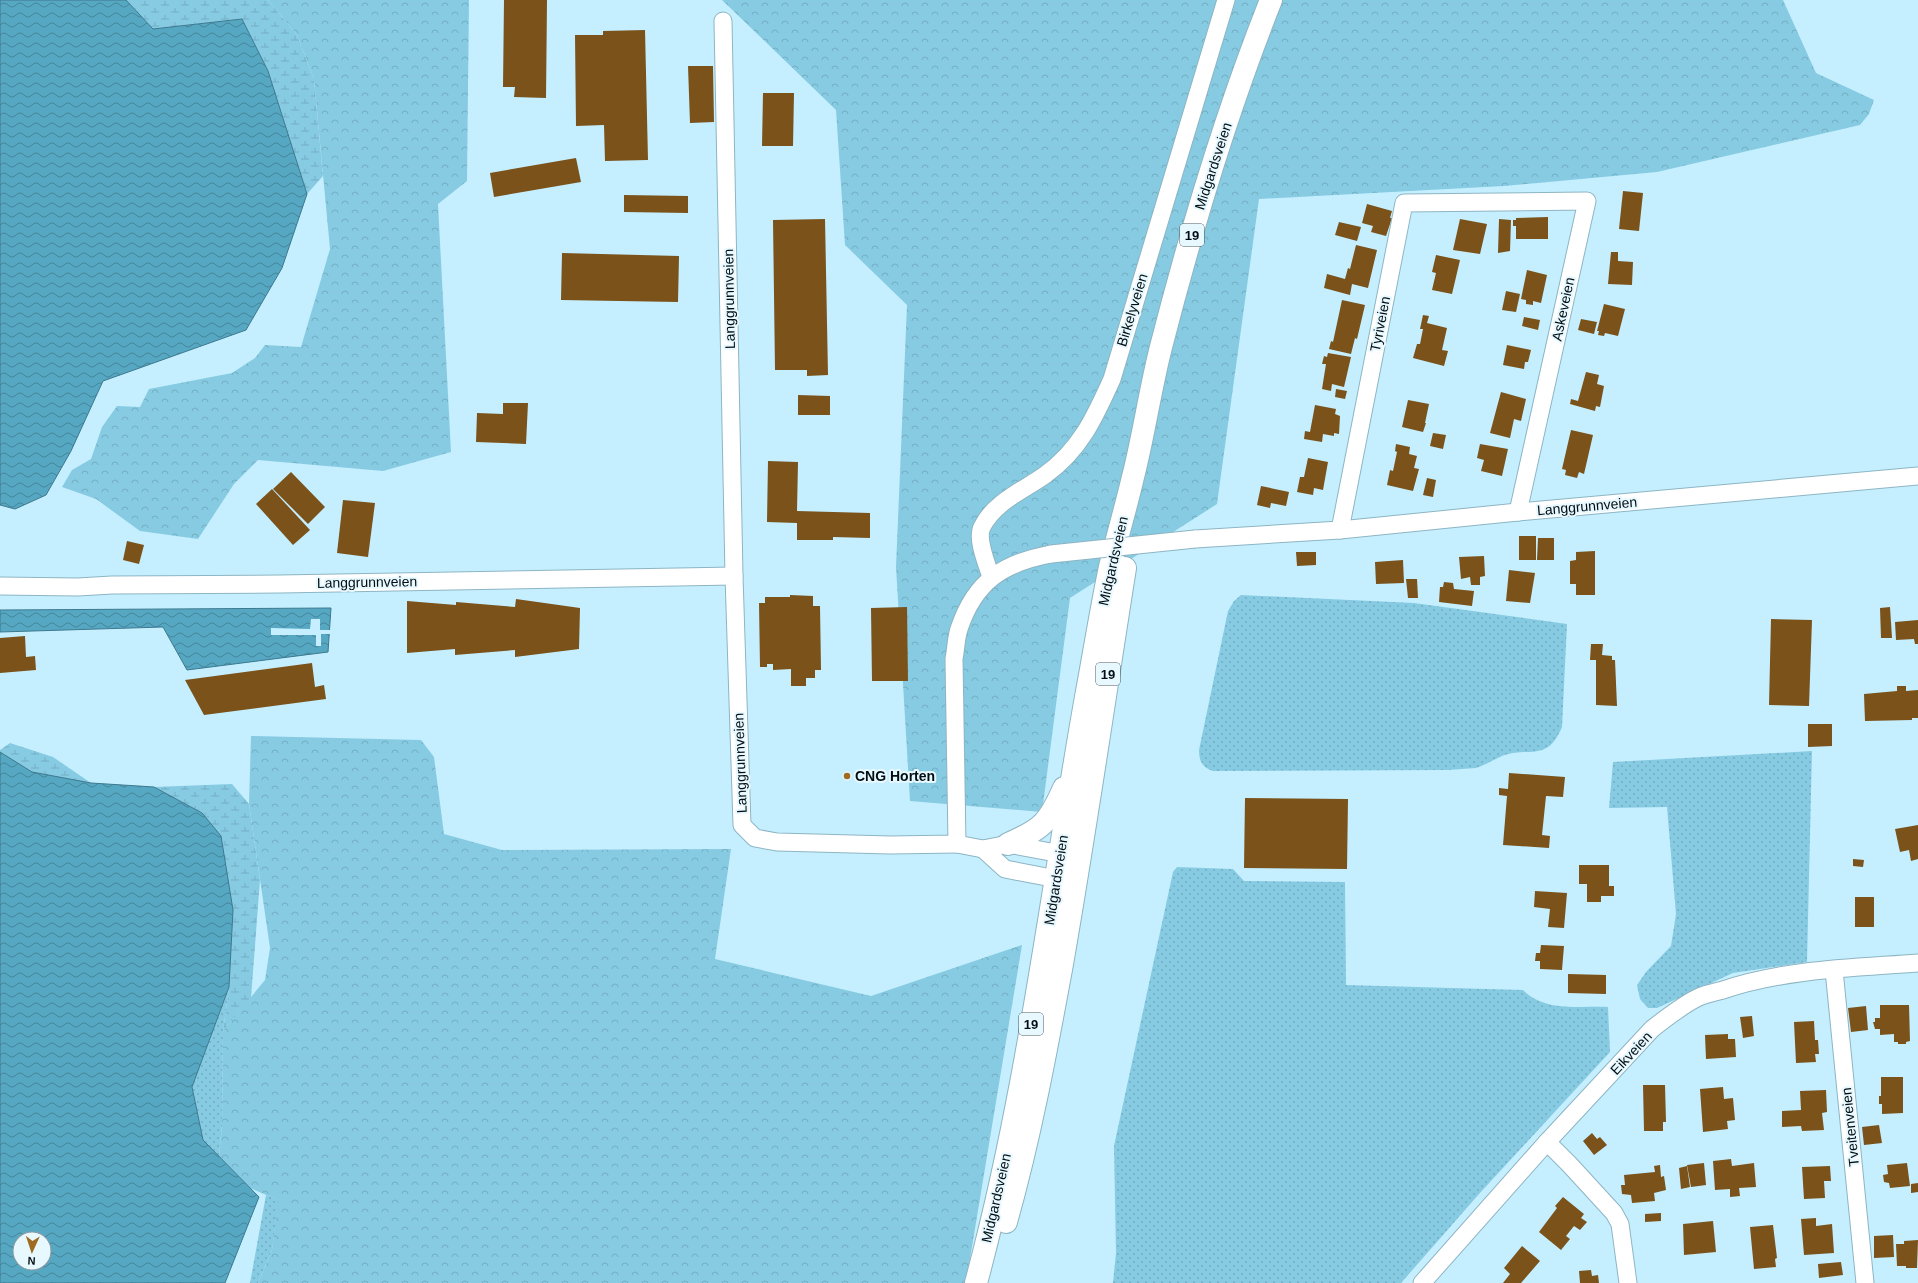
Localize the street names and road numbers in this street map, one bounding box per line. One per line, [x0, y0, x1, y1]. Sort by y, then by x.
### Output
street label: Midgardsveien [1191, 120, 1235, 212]
road number: 19 [1180, 224, 1204, 246]
street label: Langgrunnveien [720, 249, 738, 349]
street label: Birkelyveien [1113, 272, 1151, 348]
street label: Askeveien [1548, 276, 1578, 342]
street label: Tyriveien [1367, 295, 1393, 353]
street label: Langgrunnveien [1536, 494, 1638, 518]
street label: Midgardsveien [1095, 515, 1131, 607]
street label: Langgrunnveien [317, 573, 417, 591]
road number: 19 [1096, 663, 1120, 685]
street label: Langgrunnveien [730, 713, 750, 813]
street label: Midgardsveien [1041, 834, 1071, 926]
road number: 19 [1019, 1013, 1043, 1035]
street label: Eikveien [1607, 1028, 1655, 1078]
street label: Tveitenveien [1838, 1087, 1862, 1167]
street label: Midgardsveien [978, 1152, 1014, 1244]

